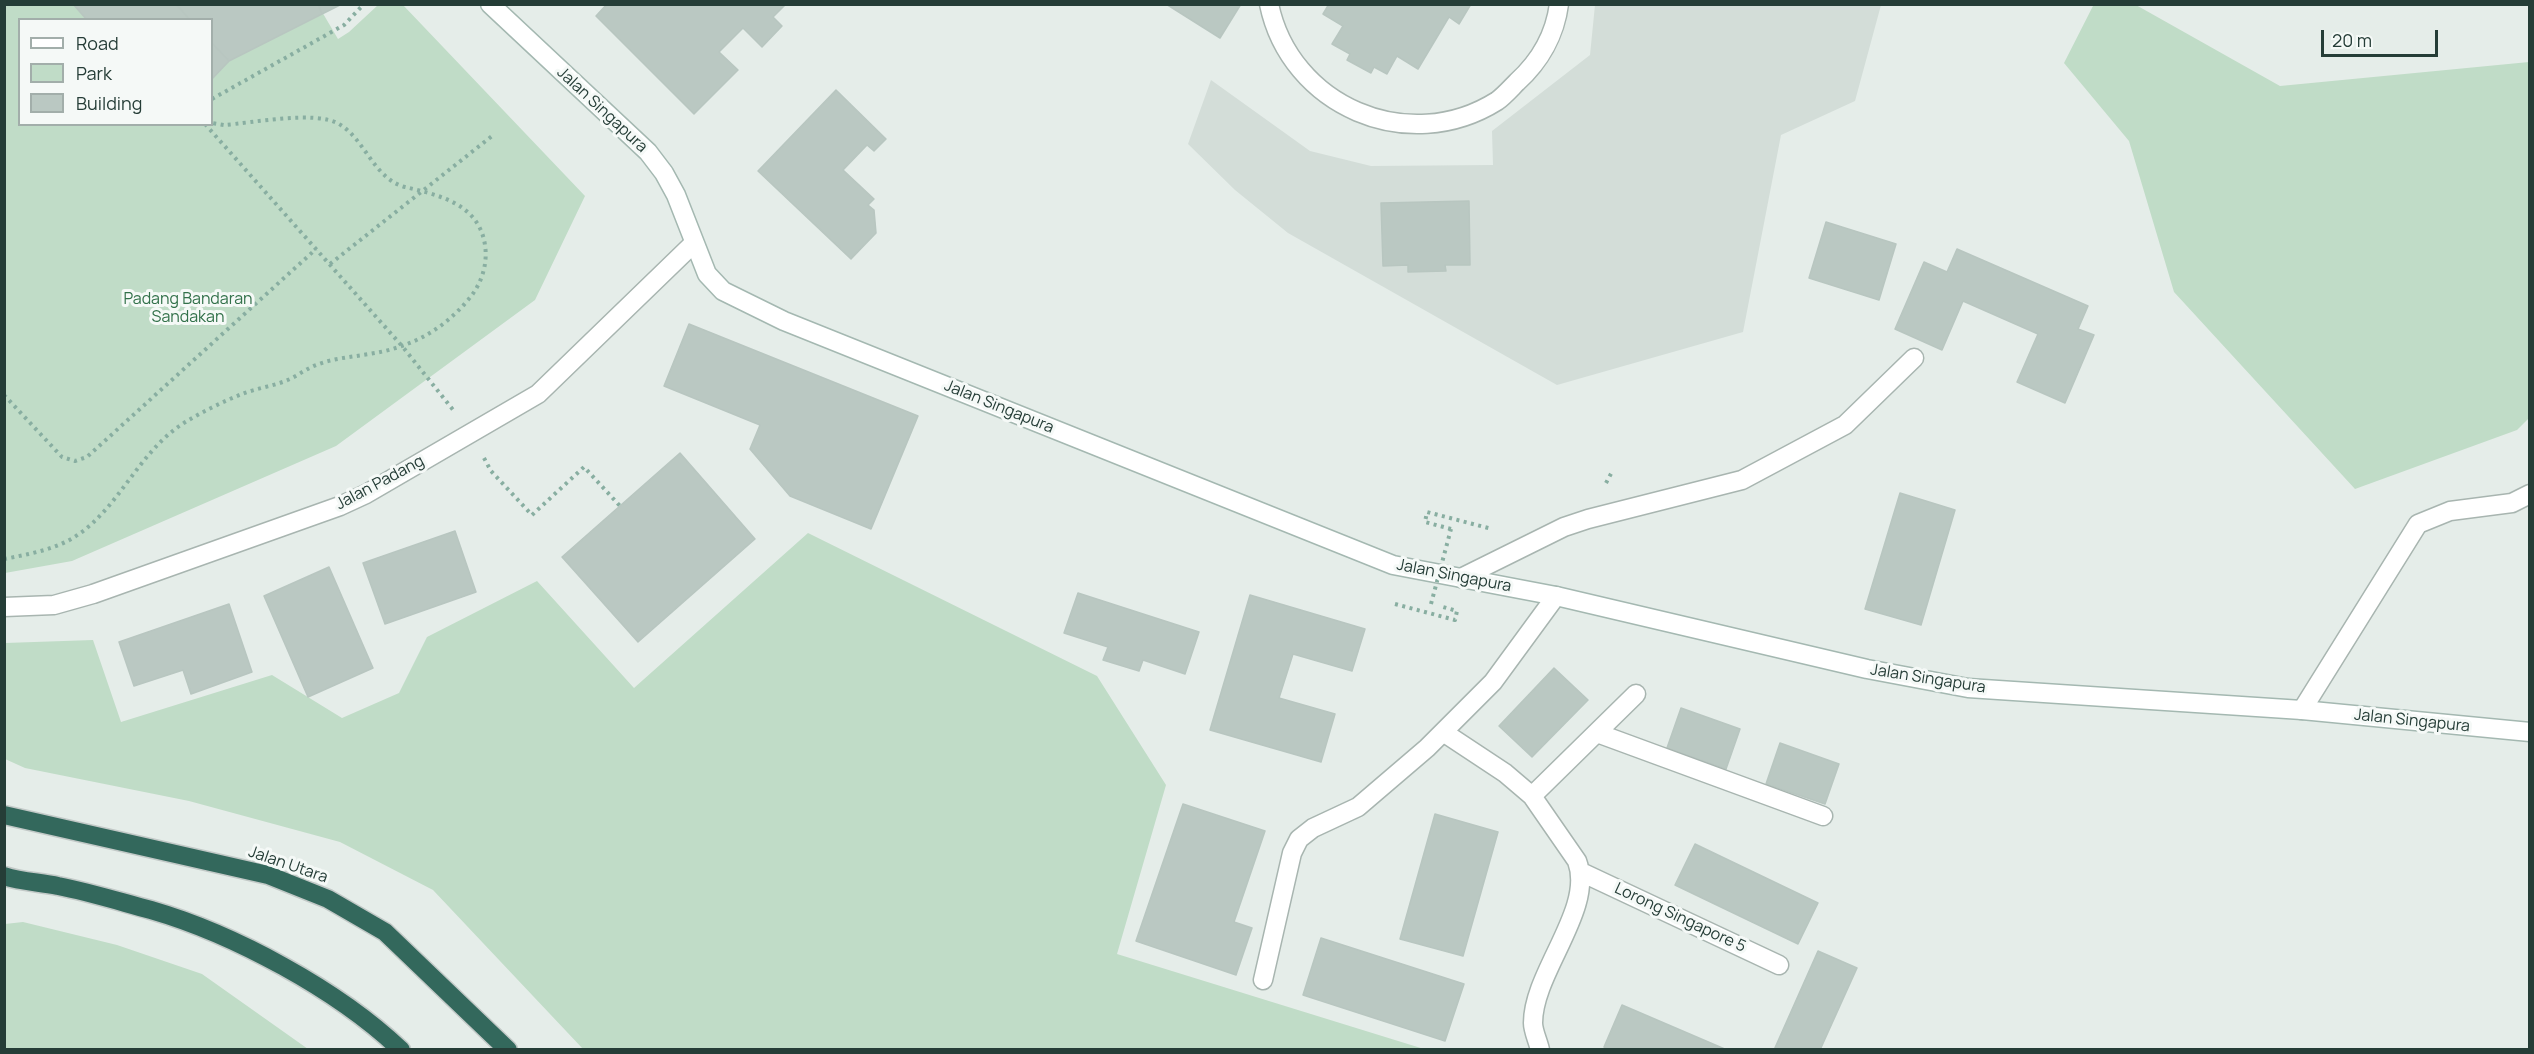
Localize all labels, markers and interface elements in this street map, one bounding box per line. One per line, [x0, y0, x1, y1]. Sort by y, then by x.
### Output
legend [18, 18, 213, 126]
scale bar [2324, 18, 2441, 56]
text: 20 m [2332, 28, 2372, 52]
text: Road [76, 31, 119, 55]
text: Park [76, 61, 112, 85]
street label: Jalan Singapura [553, 63, 651, 157]
text: Building [76, 91, 142, 115]
park label: Padang Bandaran Sandakan [123, 290, 253, 328]
street label: Jalan Singapura [941, 376, 1057, 438]
street label: Jalan Padang [333, 452, 427, 514]
street label: Jalan Singapura [1395, 555, 1513, 597]
street label: Jalan Singapura [1869, 660, 1987, 698]
street label: Jalan Singapura [2353, 705, 2471, 737]
street label: Jalan Utara [246, 842, 330, 888]
street label: Lorong Singapore 5 [1611, 879, 1749, 957]

